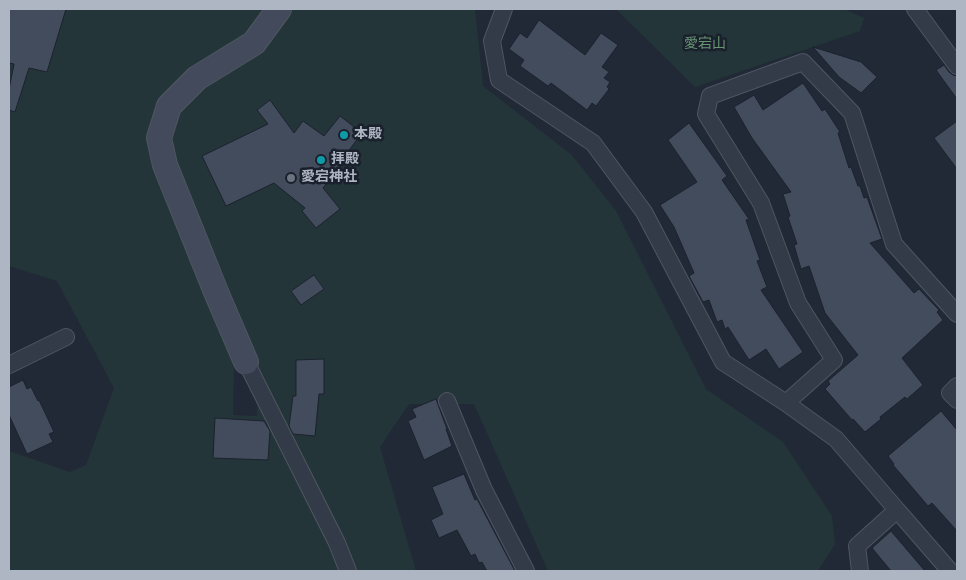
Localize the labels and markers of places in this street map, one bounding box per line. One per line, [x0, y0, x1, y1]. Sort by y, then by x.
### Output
place label: 本殿 [354, 127, 382, 143]
marker: 本殿 [338, 129, 350, 141]
place label: 拝殿 [331, 152, 359, 168]
marker: 拝殿 [315, 154, 327, 166]
place label: 愛宕神社 [301, 170, 357, 186]
marker: 愛宕神社 [285, 172, 297, 184]

